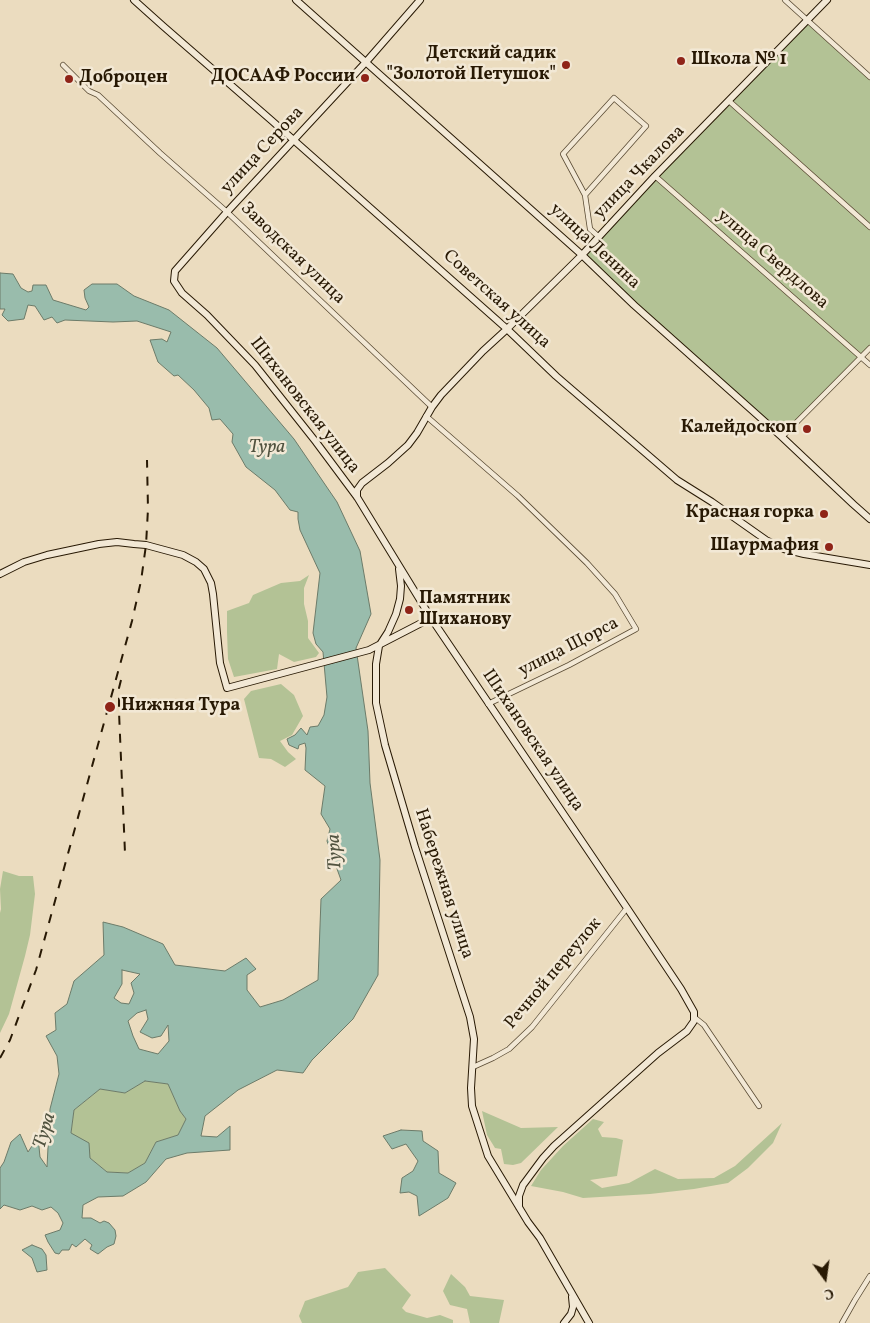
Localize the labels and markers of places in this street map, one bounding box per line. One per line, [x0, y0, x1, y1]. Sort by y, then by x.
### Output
place label: Детский садик "Золотой Петушок" [386, 44, 556, 86]
place label: Школа № 1 [691, 50, 787, 72]
marker: Школа № 1 [675, 55, 687, 67]
marker: Детский садик "Золотой Петушок" [560, 59, 572, 71]
place label: ДОСААФ России [211, 67, 355, 89]
place label: Доброцен [79, 68, 168, 90]
marker: ДОСААФ России [359, 72, 371, 84]
marker: Доброцен [63, 73, 75, 85]
place label: Калейдоскоп [681, 418, 797, 440]
marker: Калейдоскоп [801, 423, 813, 435]
place label: Красная горка [685, 503, 814, 525]
marker: Красная горка [818, 508, 830, 520]
place label: Шаурмафия [710, 536, 819, 558]
marker: Шаурмафия [823, 541, 835, 553]
place label: Памятник Шиханову [419, 589, 511, 632]
marker: Памятник Шиханову [403, 604, 415, 616]
place label: Нижняя Тура [121, 696, 240, 718]
marker: Нижняя Тура [103, 700, 117, 714]

